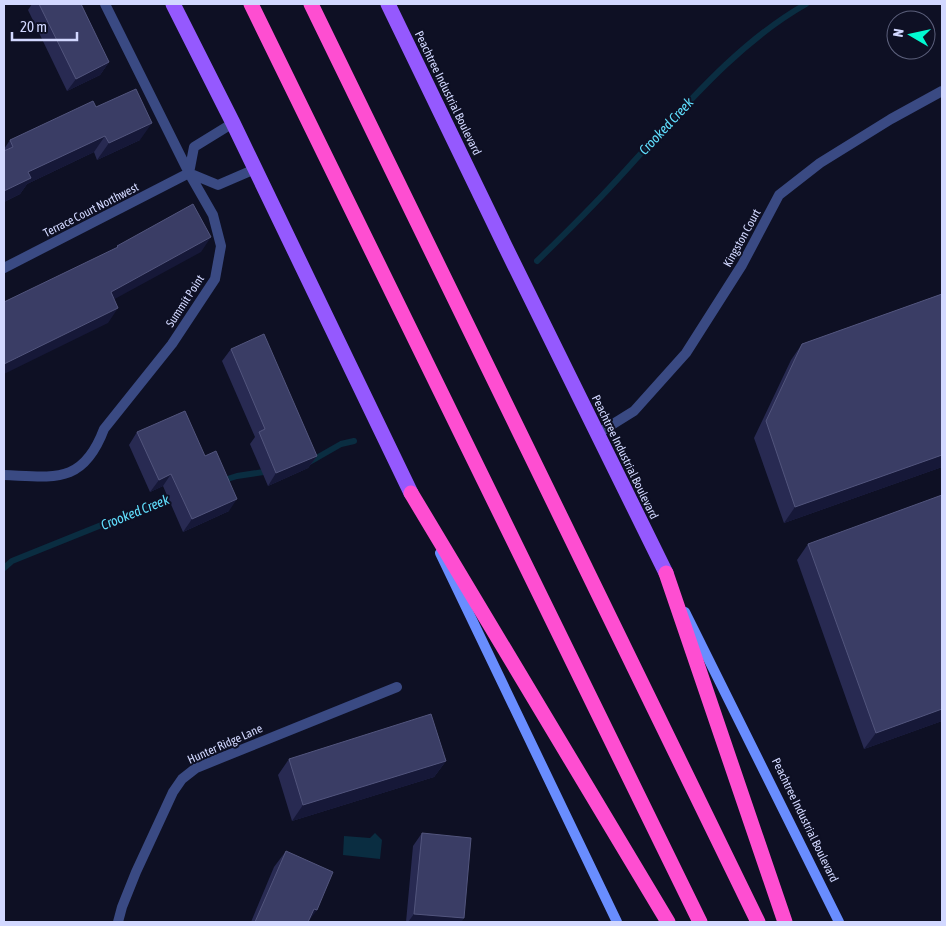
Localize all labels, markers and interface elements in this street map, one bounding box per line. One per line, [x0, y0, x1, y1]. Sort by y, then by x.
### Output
scale bar [12, 10, 78, 42]
north arrow [886, 10, 936, 60]
text: 20 m [20, 18, 47, 35]
text: N [890, 28, 907, 38]
street label: Peachtree Industrial Boulevard [412, 29, 484, 157]
water label: Crooked Creek [635, 94, 697, 158]
street label: Terrace Court Northwest [41, 180, 141, 240]
street label: Kingston Court [720, 206, 764, 269]
street label: Summit Point [163, 272, 207, 330]
street label: Peachtree Industrial Boulevard [589, 393, 661, 521]
water label: Crooked Creek [98, 491, 172, 533]
street label: Hunter Ridge Lane [185, 721, 265, 767]
street label: Peachtree Industrial Boulevard [769, 756, 841, 884]

